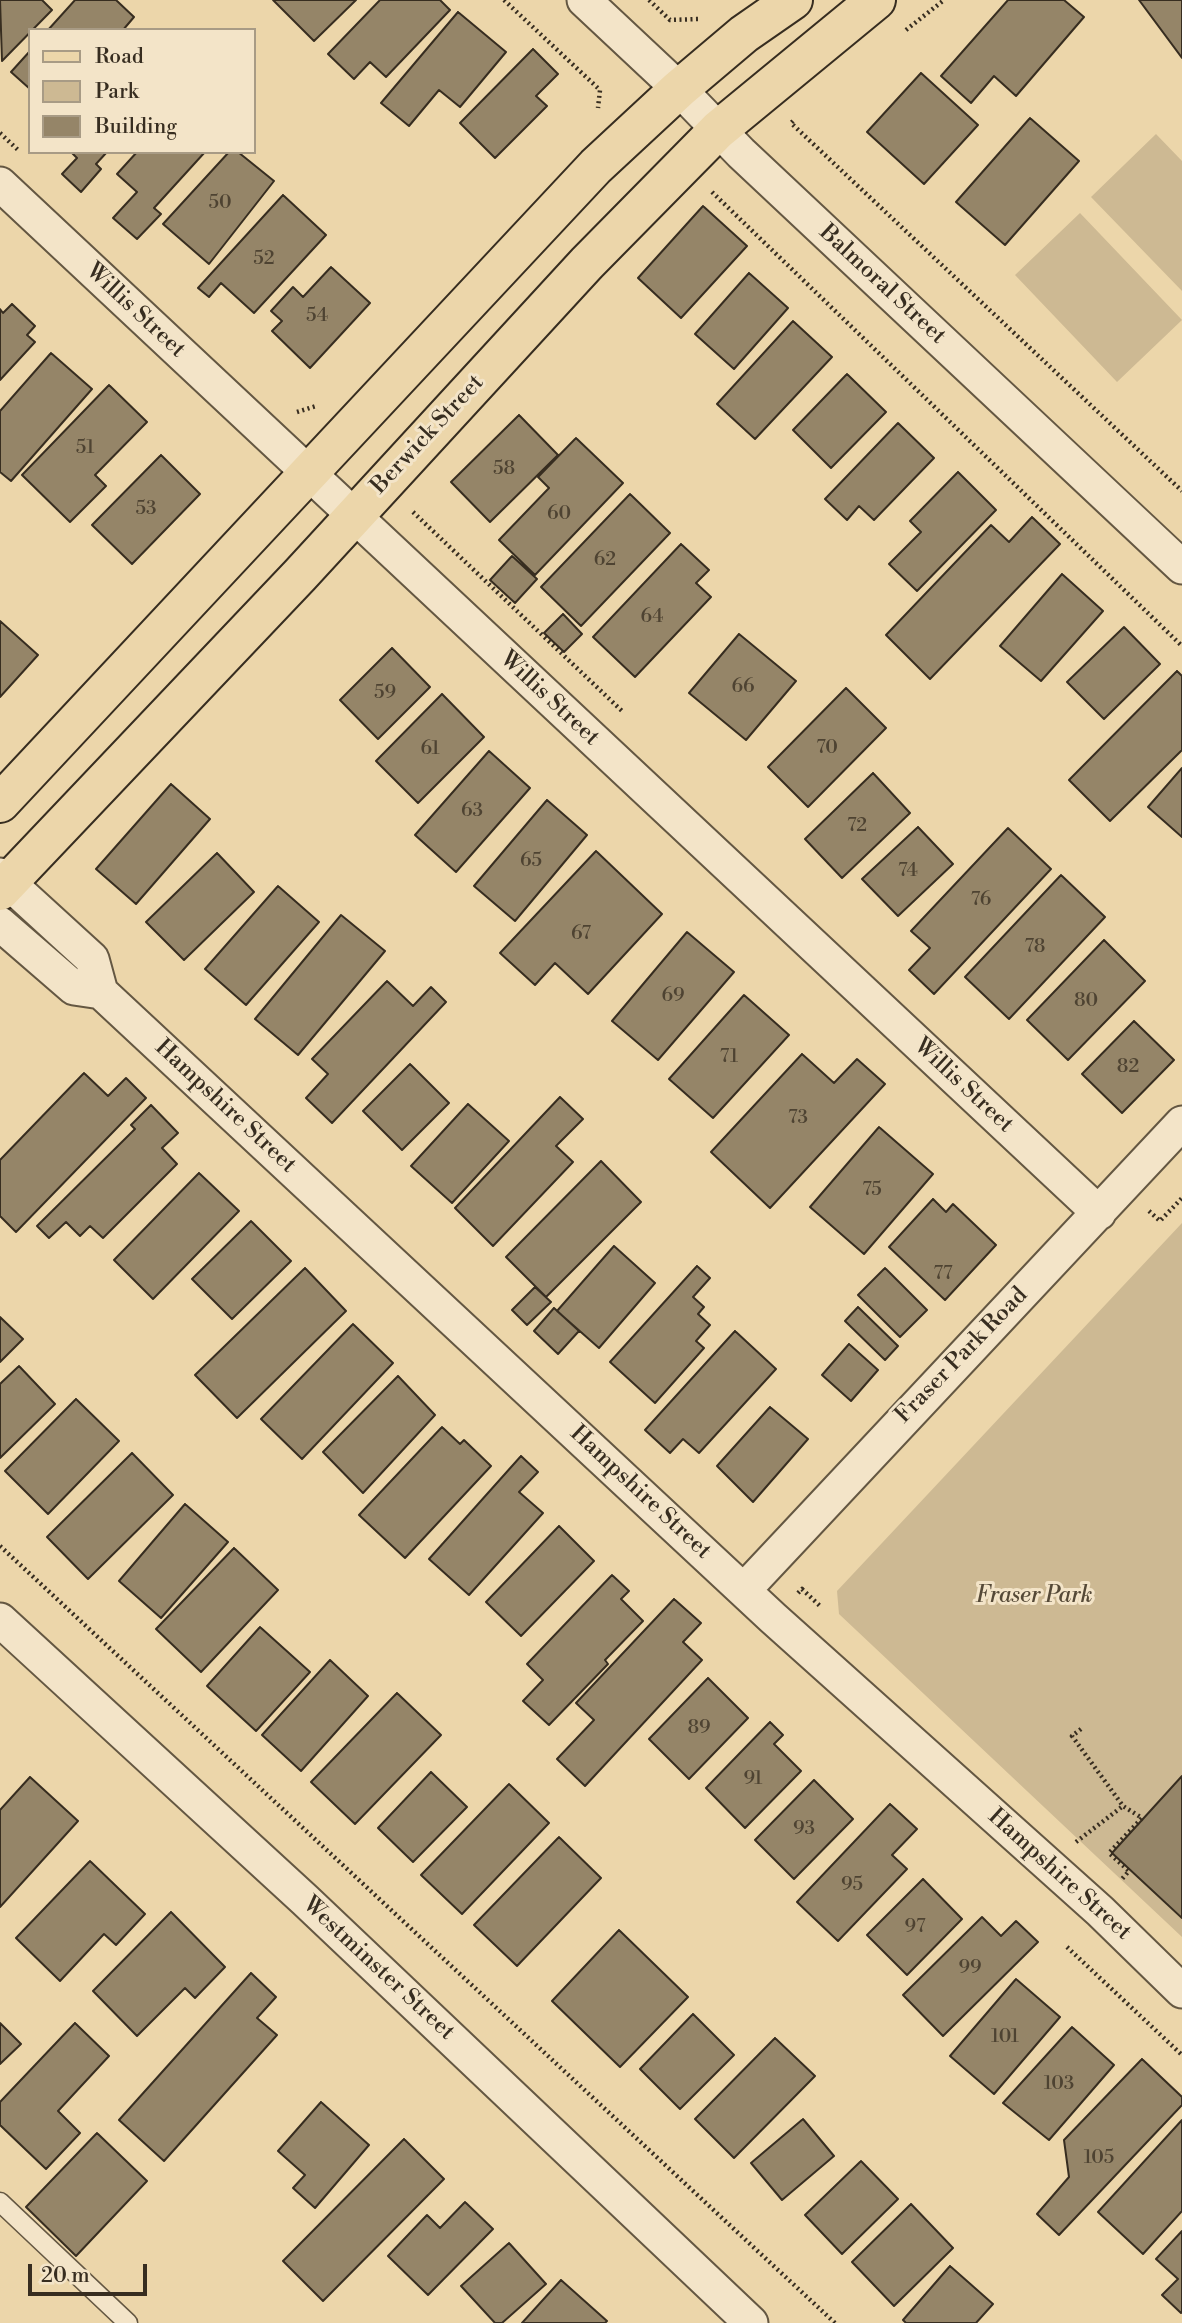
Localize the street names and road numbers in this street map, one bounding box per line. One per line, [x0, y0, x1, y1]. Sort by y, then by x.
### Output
street label: Balmoral Street [813, 219, 951, 351]
street label: Willis Street [79, 258, 191, 364]
street label: Berwick Street [366, 370, 490, 500]
street label: Willis Street [493, 646, 605, 752]
street label: Willis Street [907, 1033, 1019, 1139]
street label: Hampshire Street [149, 1034, 301, 1180]
street label: Fraser Park Road [890, 1282, 1034, 1430]
street label: Hampshire Street [564, 1420, 716, 1566]
street label: Hampshire Street [982, 1803, 1136, 1947]
street label: Westminster Street [296, 1891, 460, 2047]

